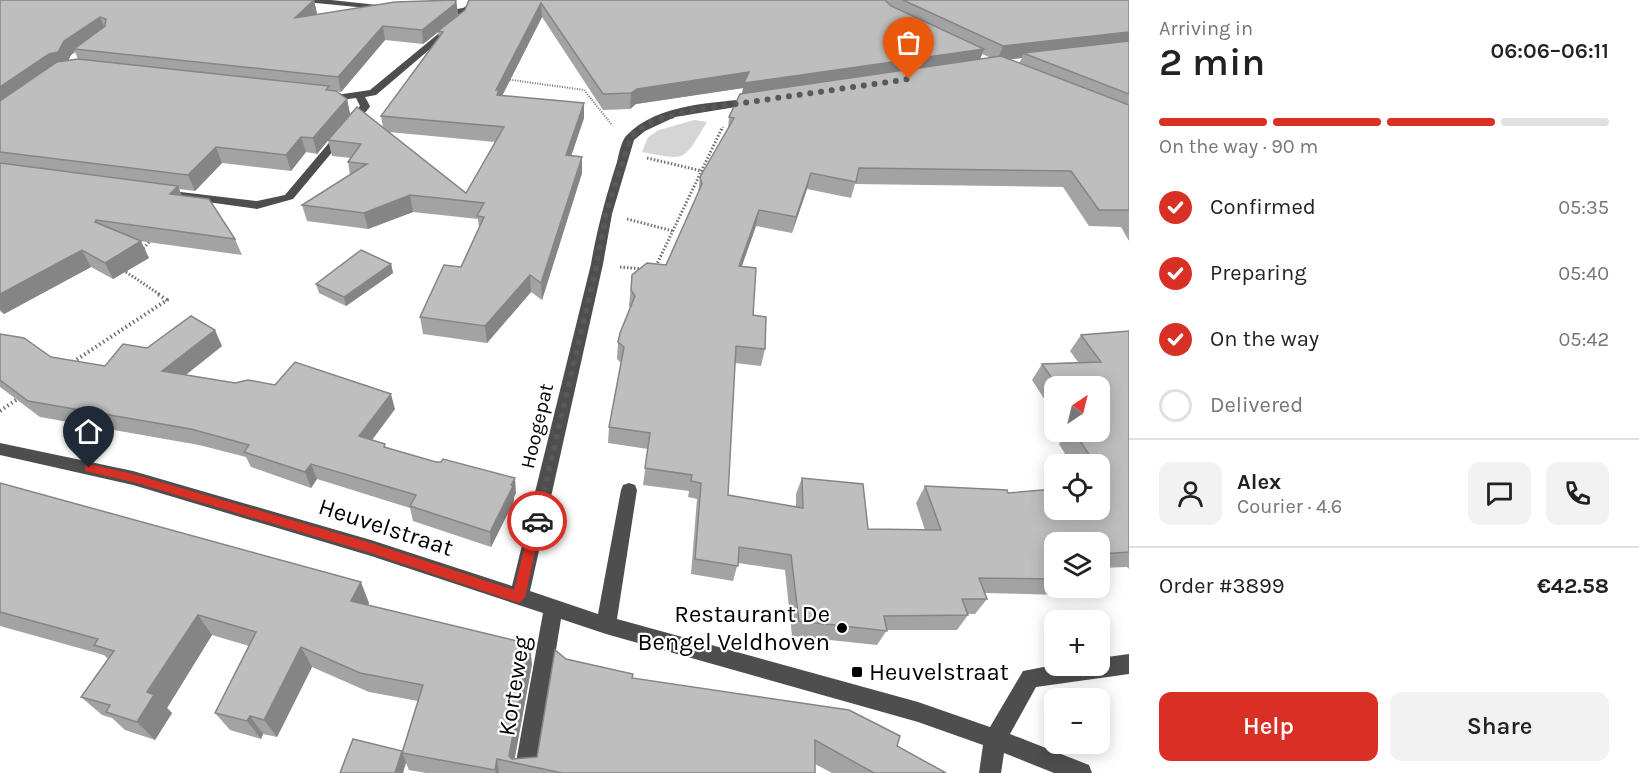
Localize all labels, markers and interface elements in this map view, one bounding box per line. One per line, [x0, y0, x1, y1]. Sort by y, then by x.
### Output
pin [883, 17, 934, 79]
text: Arriving in [1159, 17, 1253, 40]
icon: bag [892, 26, 925, 59]
text: 06:06–06:11 [1491, 38, 1609, 64]
text: 2 min [1159, 39, 1265, 85]
text: On the way · 90 m [1159, 135, 1318, 158]
icon: check [1159, 191, 1192, 224]
text: Confirmed [1210, 194, 1316, 220]
text: 05:35 [1558, 196, 1609, 219]
icon: check [1159, 257, 1192, 290]
text: Preparing [1210, 260, 1307, 286]
text: 05:40 [1558, 262, 1609, 285]
icon: check [1159, 323, 1192, 356]
text: On the way [1210, 326, 1319, 352]
text: 05:42 [1558, 328, 1609, 351]
north arrow [1044, 376, 1110, 442]
map controls [1044, 376, 1110, 754]
street label: Hoogepat [516, 381, 558, 471]
text: Delivered [1210, 392, 1303, 418]
pin [63, 406, 114, 468]
icon: home [72, 415, 105, 448]
button: locate [1044, 454, 1110, 520]
button: person [1159, 462, 1222, 525]
button: chat [1468, 462, 1531, 525]
button: phone [1546, 462, 1609, 525]
text: Alex [1237, 469, 1281, 495]
courier [507, 491, 567, 551]
street label: Heuvelstraat [315, 492, 457, 562]
text: Courier · 4.6 [1237, 495, 1342, 518]
icon: car [521, 505, 554, 538]
button: layers [1044, 532, 1110, 598]
text: Order #3899 [1159, 573, 1284, 599]
text: €42.58 [1537, 573, 1609, 599]
place label: Restaurant De Bengel Veldhoven [638, 600, 830, 656]
button: + [1044, 610, 1110, 676]
marker: Restaurant De Bengel Veldhoven [835, 621, 849, 635]
street label: Korteweg [492, 633, 536, 738]
place label: Heuvelstraat [869, 658, 1009, 686]
marker: Heuvelstraat [850, 665, 864, 679]
button: − [1044, 688, 1110, 754]
button: Help [1159, 692, 1378, 761]
button: Share [1390, 692, 1609, 761]

